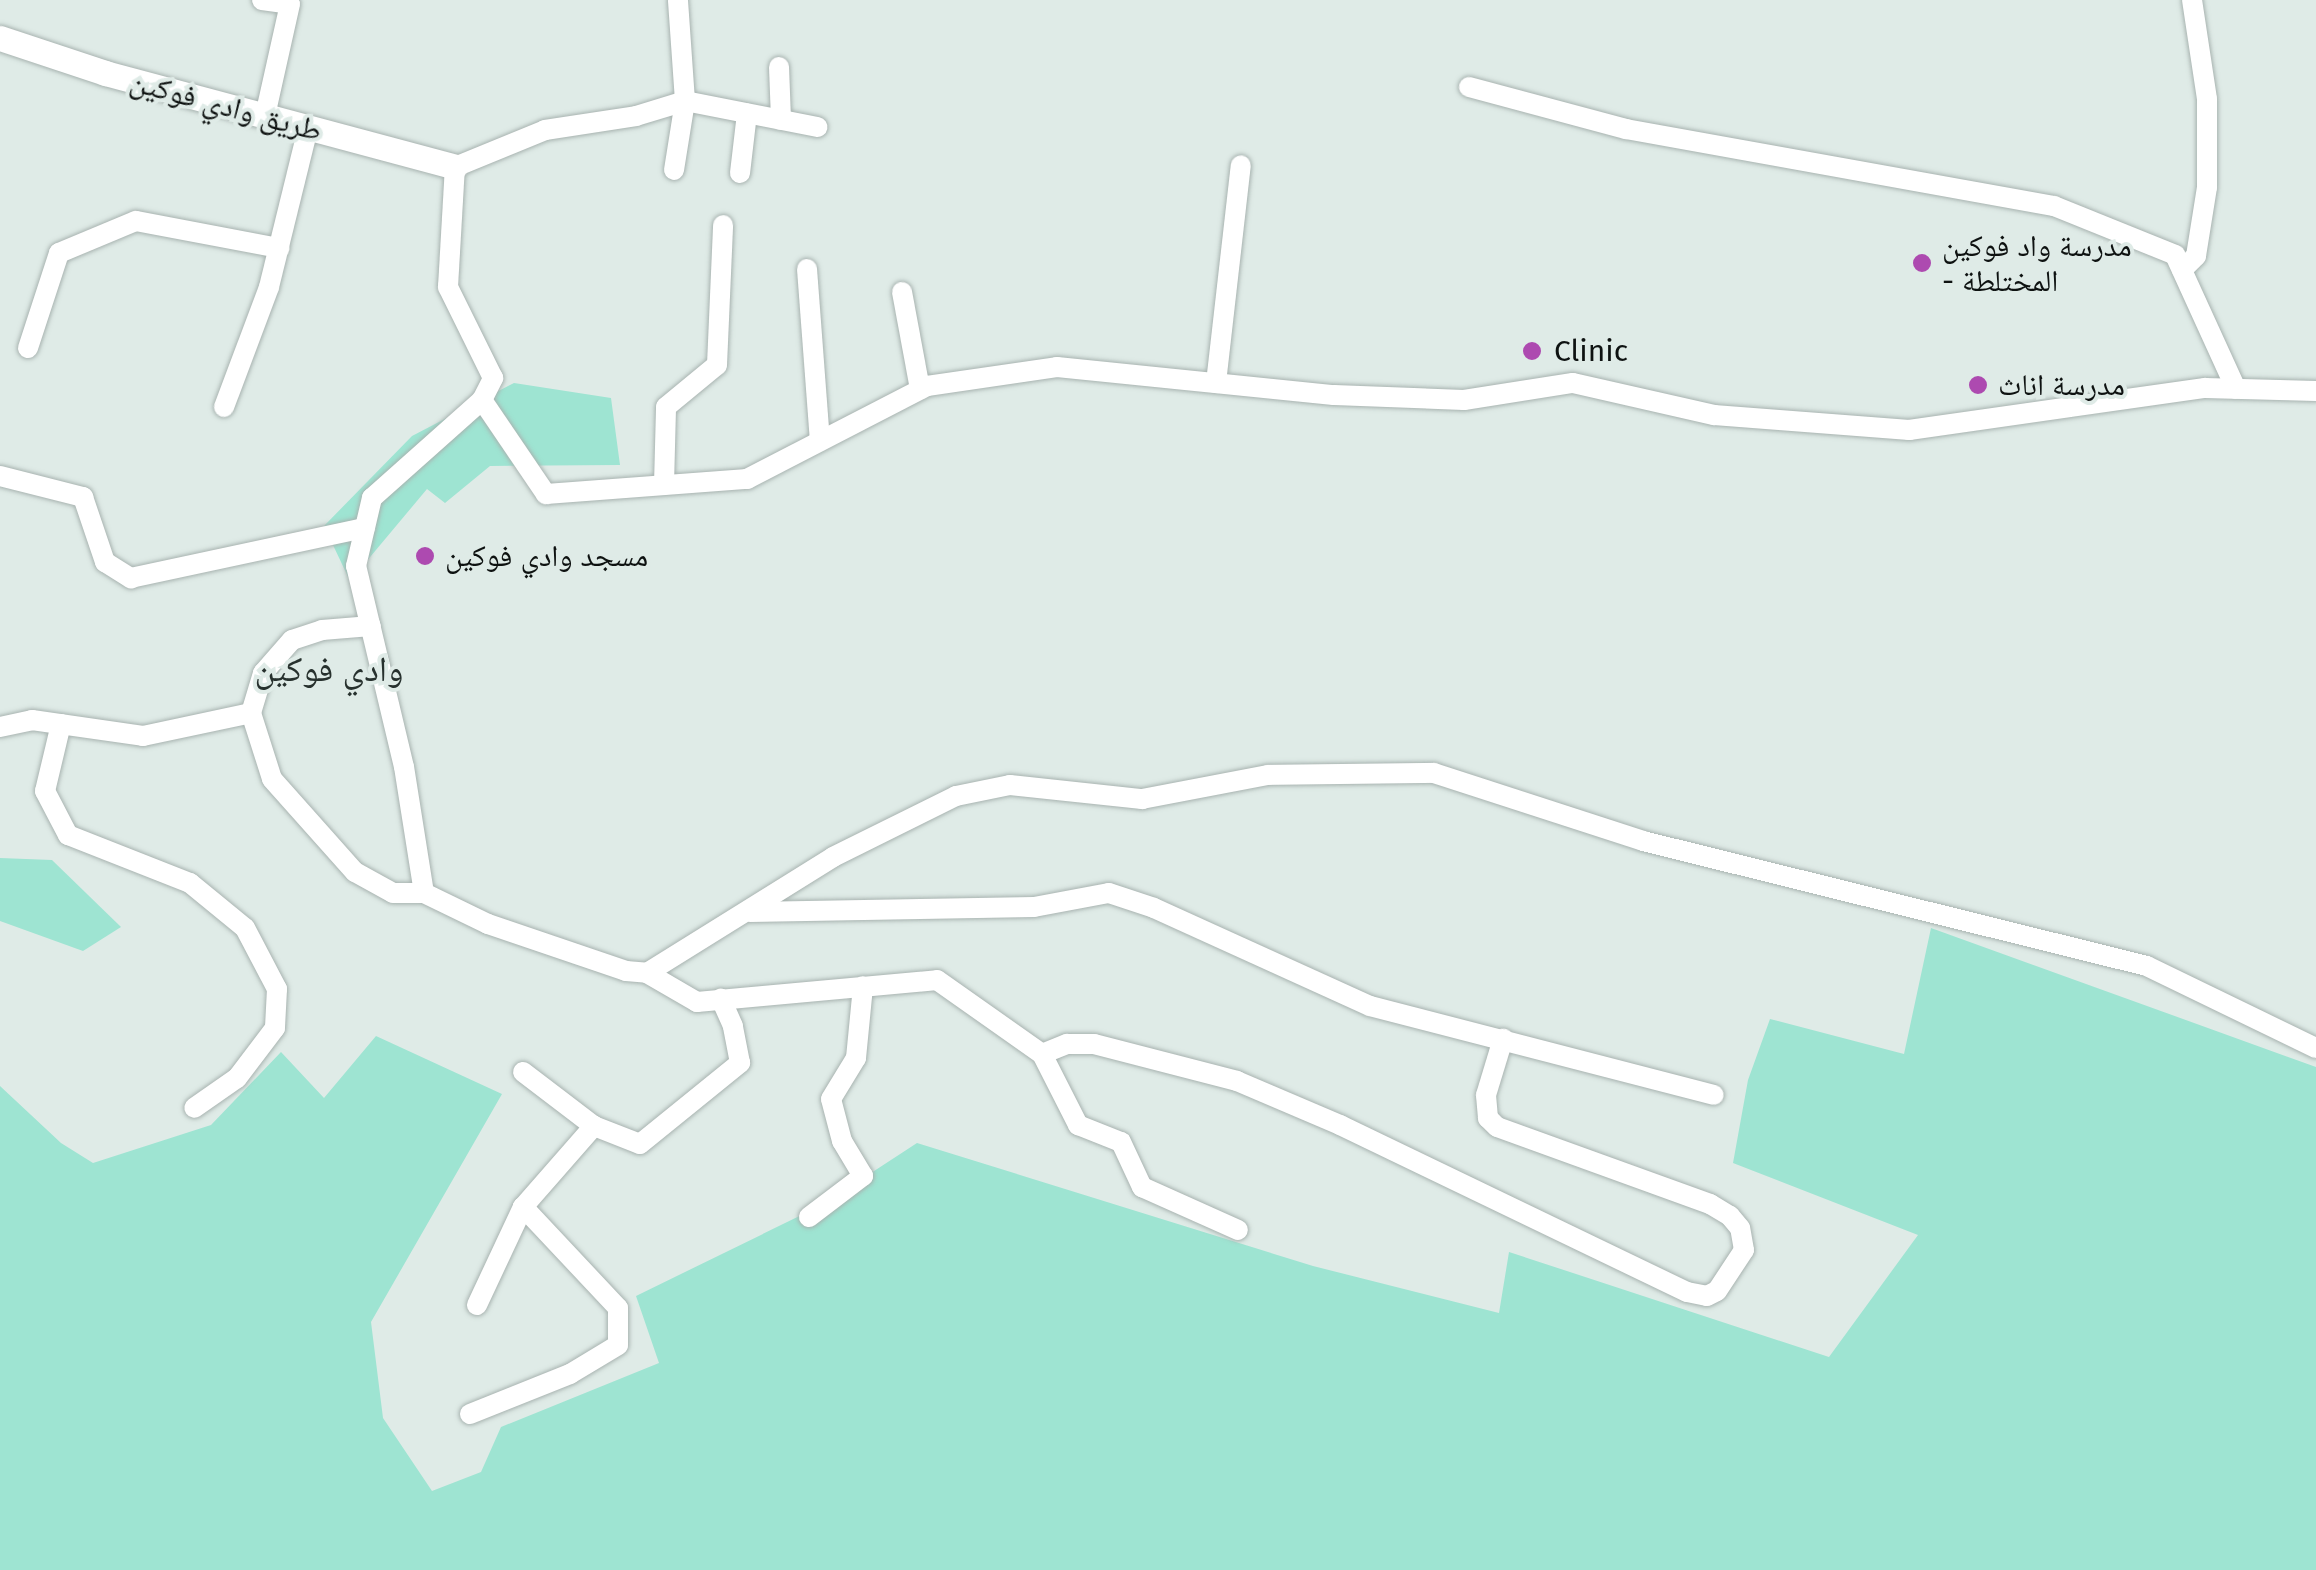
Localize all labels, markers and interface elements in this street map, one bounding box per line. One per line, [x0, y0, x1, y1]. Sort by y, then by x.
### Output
street label: طريق وادي فوکين [126, 63, 326, 149]
place label: مدرسة واد فوكين - المختلطة [1942, 228, 2132, 298]
marker: مدرسة واد فوكين - المختلطة [1911, 252, 1933, 274]
place label: Clinic [1554, 333, 1628, 369]
marker: Clinic [1519, 338, 1545, 364]
place label: مدرسة اناث [1998, 367, 2125, 403]
marker: مدرسة اناث [1967, 374, 1989, 396]
place label: مسجد وادي فوكين [445, 538, 648, 574]
marker: مسجد وادي فوكين [414, 545, 436, 567]
district label: وادي فوكين [255, 648, 403, 690]

